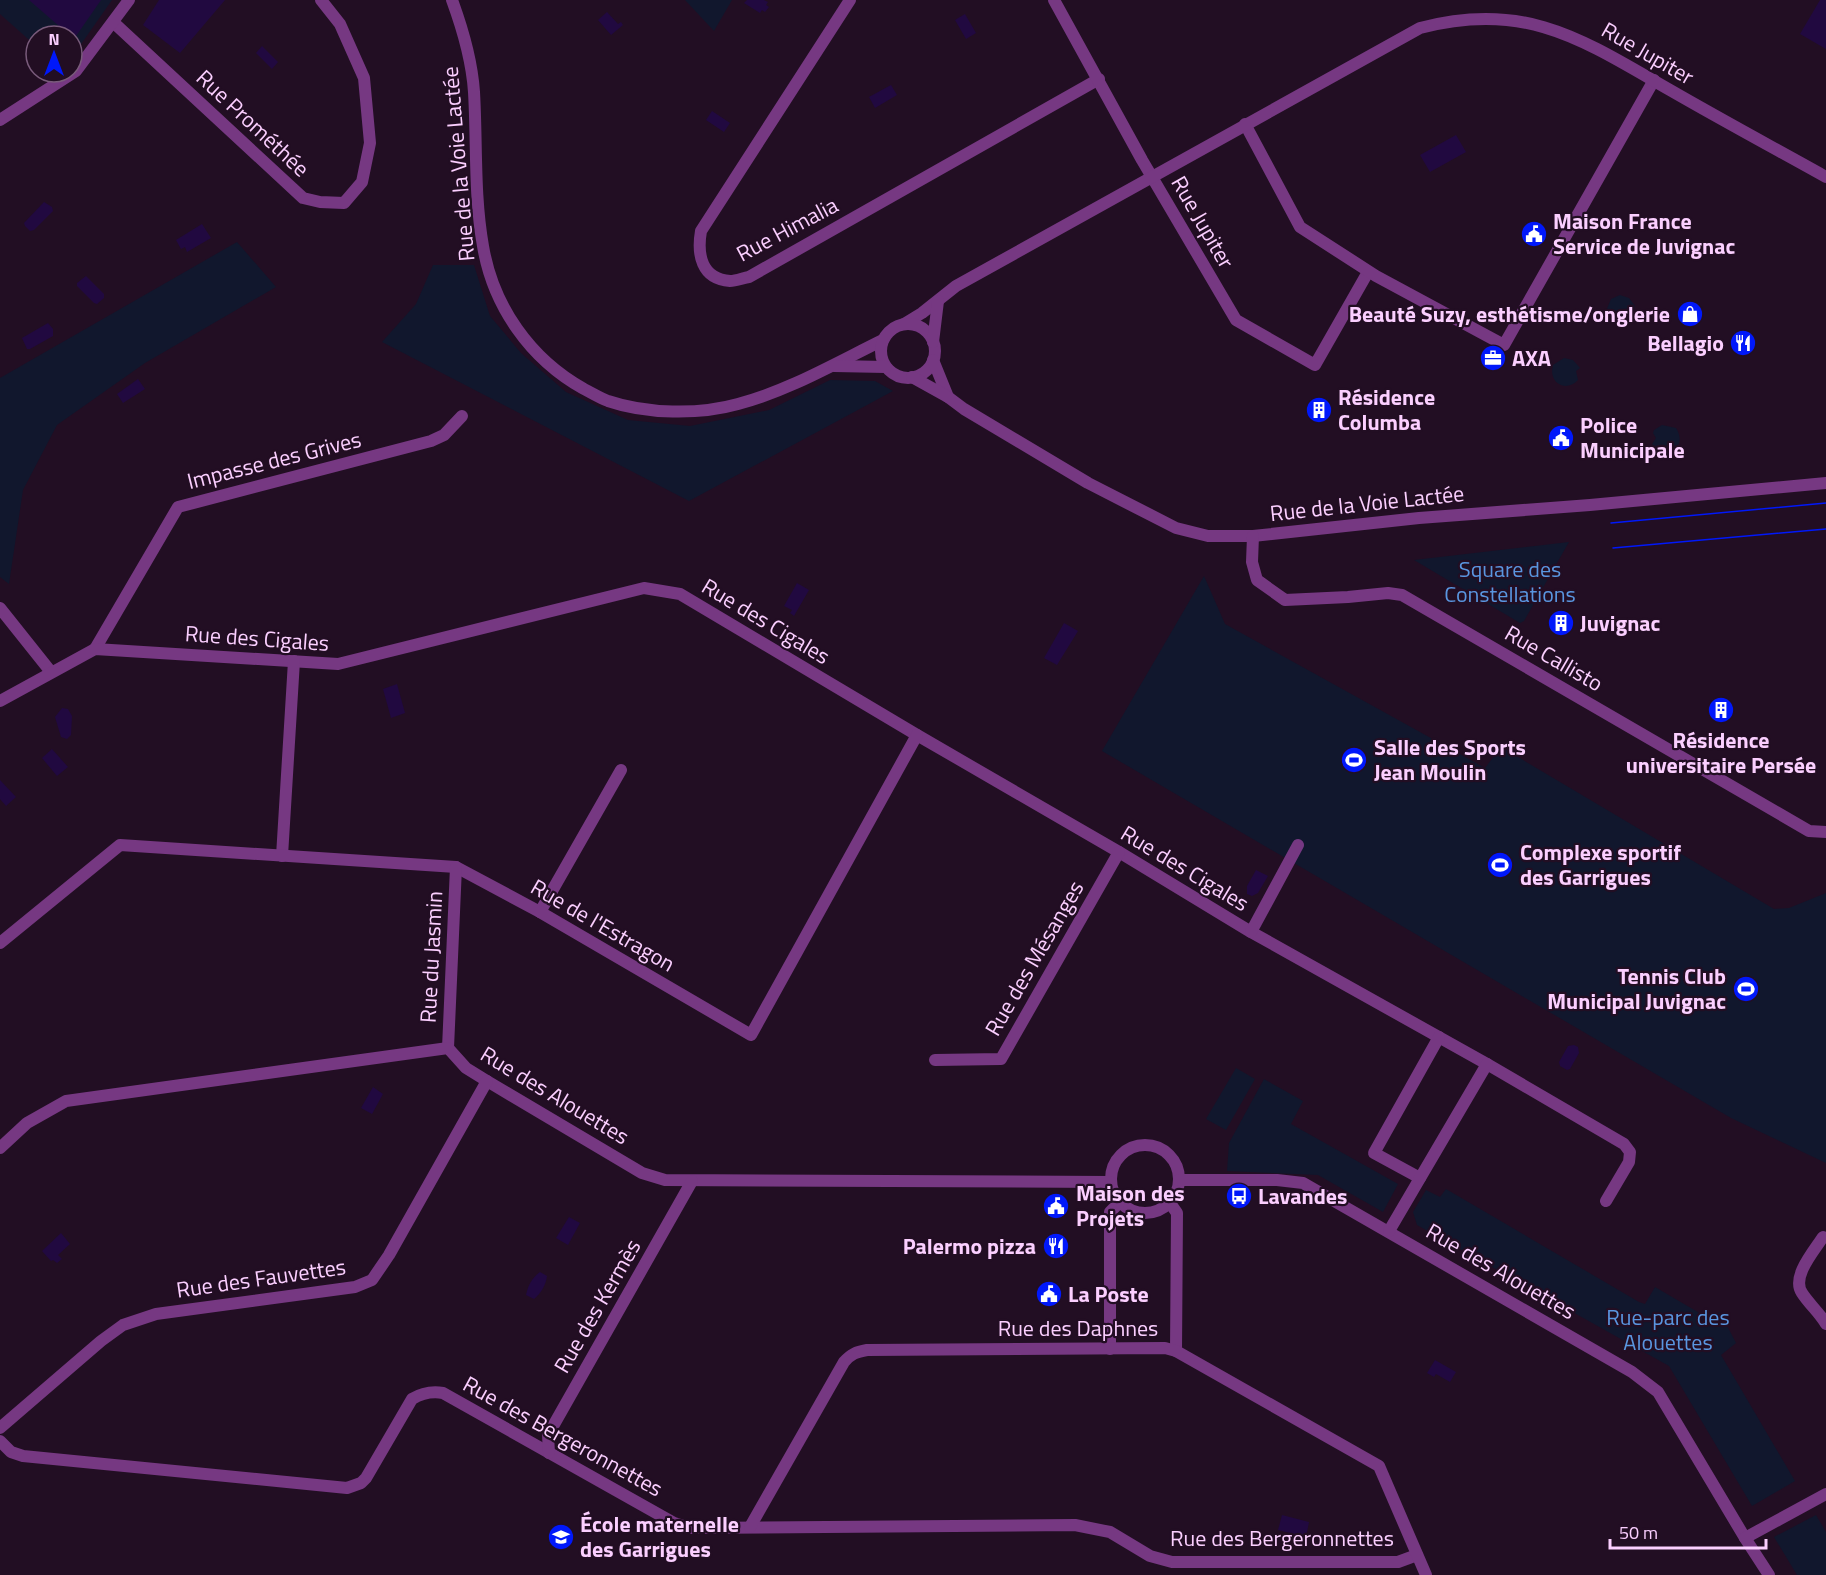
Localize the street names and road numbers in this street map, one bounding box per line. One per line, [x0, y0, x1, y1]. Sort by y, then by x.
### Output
street label: Rue Jupiter [1595, 13, 1701, 93]
street label: Rue Prométhée [189, 61, 317, 185]
street label: Rue de la Voie Lactée [433, 65, 483, 263]
street label: Rue Jupiter [1163, 169, 1243, 275]
street label: Rue Himalia [730, 188, 844, 270]
street label: Impasse des Grives [183, 422, 365, 498]
street label: Rue de la Voie Lactée [1268, 476, 1466, 530]
street label: Rue des Cigales [695, 569, 837, 673]
street label: Rue des Cigales [184, 616, 330, 660]
street label: Rue Callisto [1498, 616, 1610, 700]
street label: Rue des Cigales [1114, 816, 1256, 920]
street label: Rue de l'Estragon [524, 870, 682, 980]
street label: Rue des Mésanges [976, 874, 1092, 1042]
street label: Rue du Jasmin [411, 890, 451, 1024]
street label: Rue des Alouettes [474, 1037, 636, 1153]
street label: Rue des Alouettes [1420, 1214, 1582, 1328]
street label: Rue des Kermès [545, 1233, 649, 1379]
street label: Rue des Fauvettes [174, 1249, 348, 1307]
street label: Rue des Daphnes [998, 1311, 1158, 1345]
street label: Rue des Bergeronnettes [457, 1367, 669, 1505]
street label: Rue des Bergeronnettes [1170, 1521, 1394, 1555]

